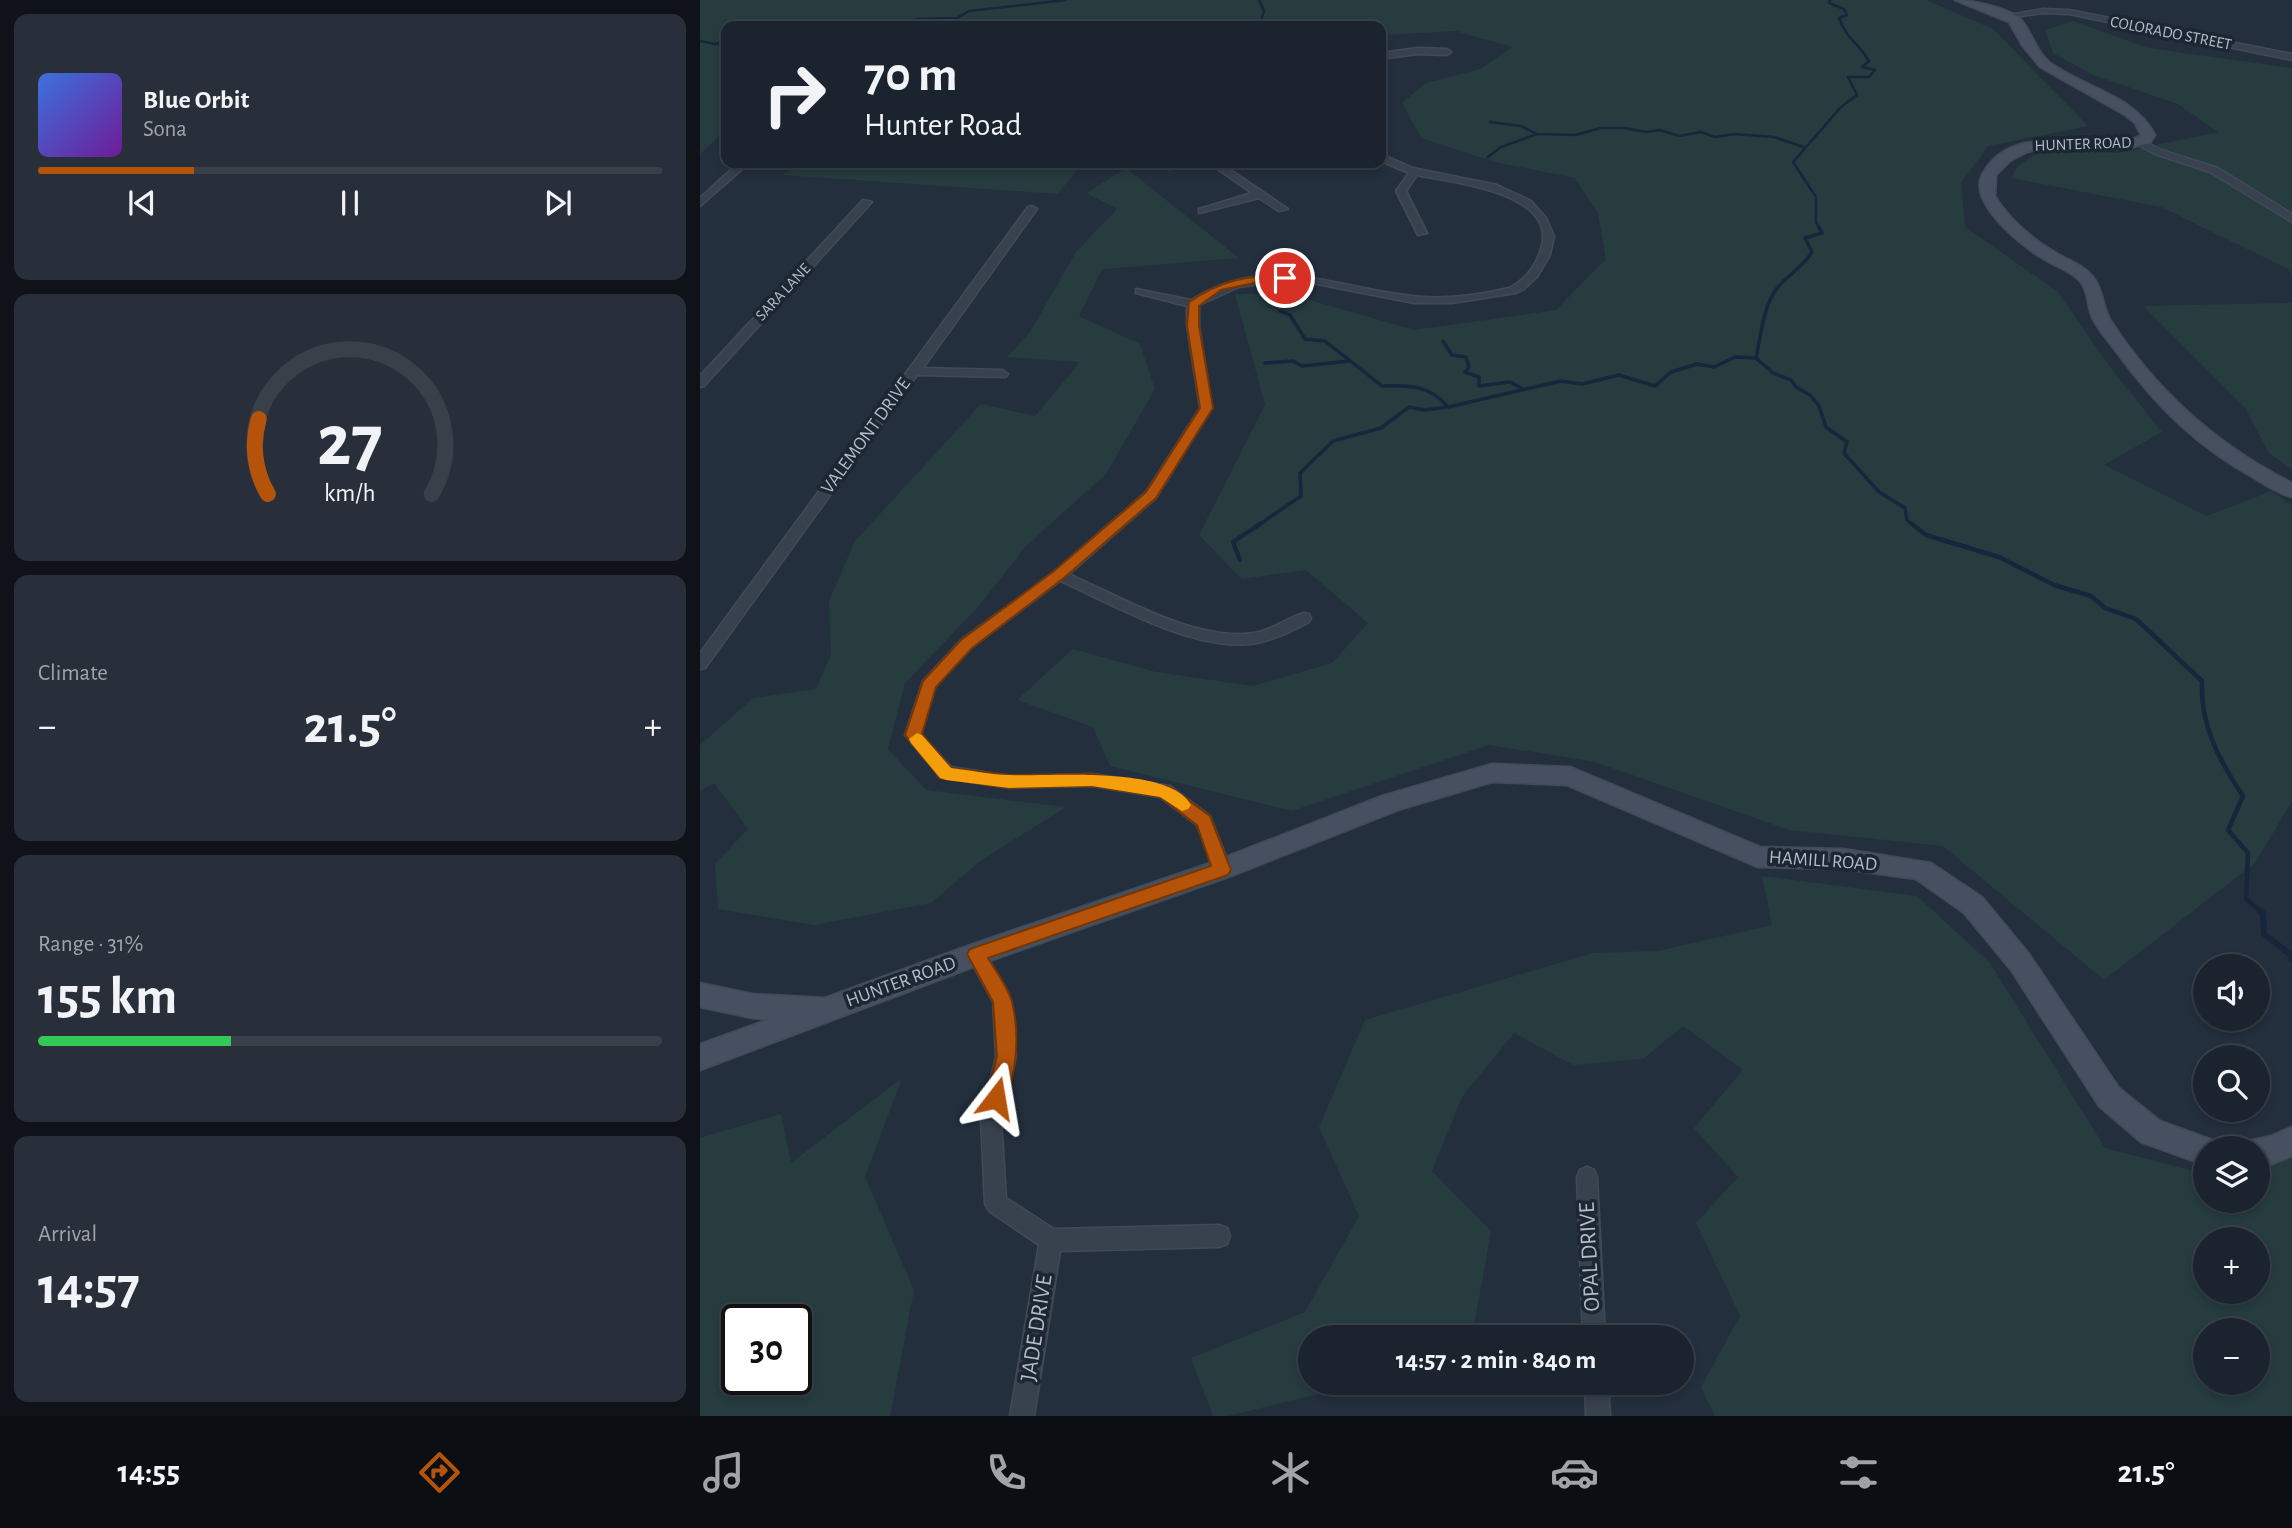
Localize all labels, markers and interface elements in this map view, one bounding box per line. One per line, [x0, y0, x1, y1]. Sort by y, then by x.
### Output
street label: COLORADO STREET [2109, 13, 2233, 53]
icon: right [749, 49, 840, 140]
text: 70 m [864, 51, 958, 100]
text: Blue Orbit [143, 87, 249, 113]
text: Hunter Road [864, 109, 1022, 141]
text: Sona [143, 118, 187, 141]
street label: HUNTER ROAD [2034, 134, 2132, 154]
icon: previous [123, 184, 161, 222]
icon: pause [331, 184, 369, 222]
icon: next [539, 184, 577, 222]
pin [1255, 248, 1315, 308]
icon: arrive [1266, 259, 1304, 297]
street label: SARA LANE [753, 260, 814, 324]
street label: VALEMONT DRIVE [818, 375, 914, 497]
text: 27 [317, 406, 383, 479]
text: km/h [324, 480, 376, 505]
text: Climate [38, 662, 108, 685]
text: 21.5° [304, 700, 396, 752]
text: − [38, 708, 56, 746]
text: + [644, 708, 662, 746]
street label: HAMILL ROAD [1768, 848, 1878, 874]
text: Range · 31% [38, 933, 144, 956]
street label: HUNTER ROAD [844, 953, 958, 1011]
map controls [2193, 954, 2270, 1395]
button: sound [2193, 954, 2270, 1031]
text: 155 km [38, 971, 177, 1023]
button: search [2193, 1045, 2270, 1122]
position arrow [959, 1061, 1033, 1135]
button: layers [2193, 1136, 2270, 1213]
street label: OPAL DRIVE [1576, 1202, 1604, 1312]
text: Arrival [38, 1223, 97, 1246]
button: + [2193, 1227, 2270, 1304]
text: 14:57 [38, 1261, 140, 1313]
street label: JADE DRIVE [1017, 1273, 1057, 1383]
speed limit sign: 30 [721, 1304, 812, 1395]
button: − [2193, 1318, 2270, 1395]
text: 14:57 · 2 min · 840 m [1396, 1347, 1596, 1373]
icon: directions [415, 1448, 464, 1497]
icon: music [699, 1448, 748, 1497]
icon: phone [982, 1448, 1031, 1497]
icon: climate [1266, 1448, 1315, 1497]
icon: car [1550, 1448, 1599, 1497]
icon: filters [1834, 1448, 1883, 1497]
text: 14:55 [117, 1456, 180, 1488]
text: 21.5° [2117, 1456, 2175, 1488]

